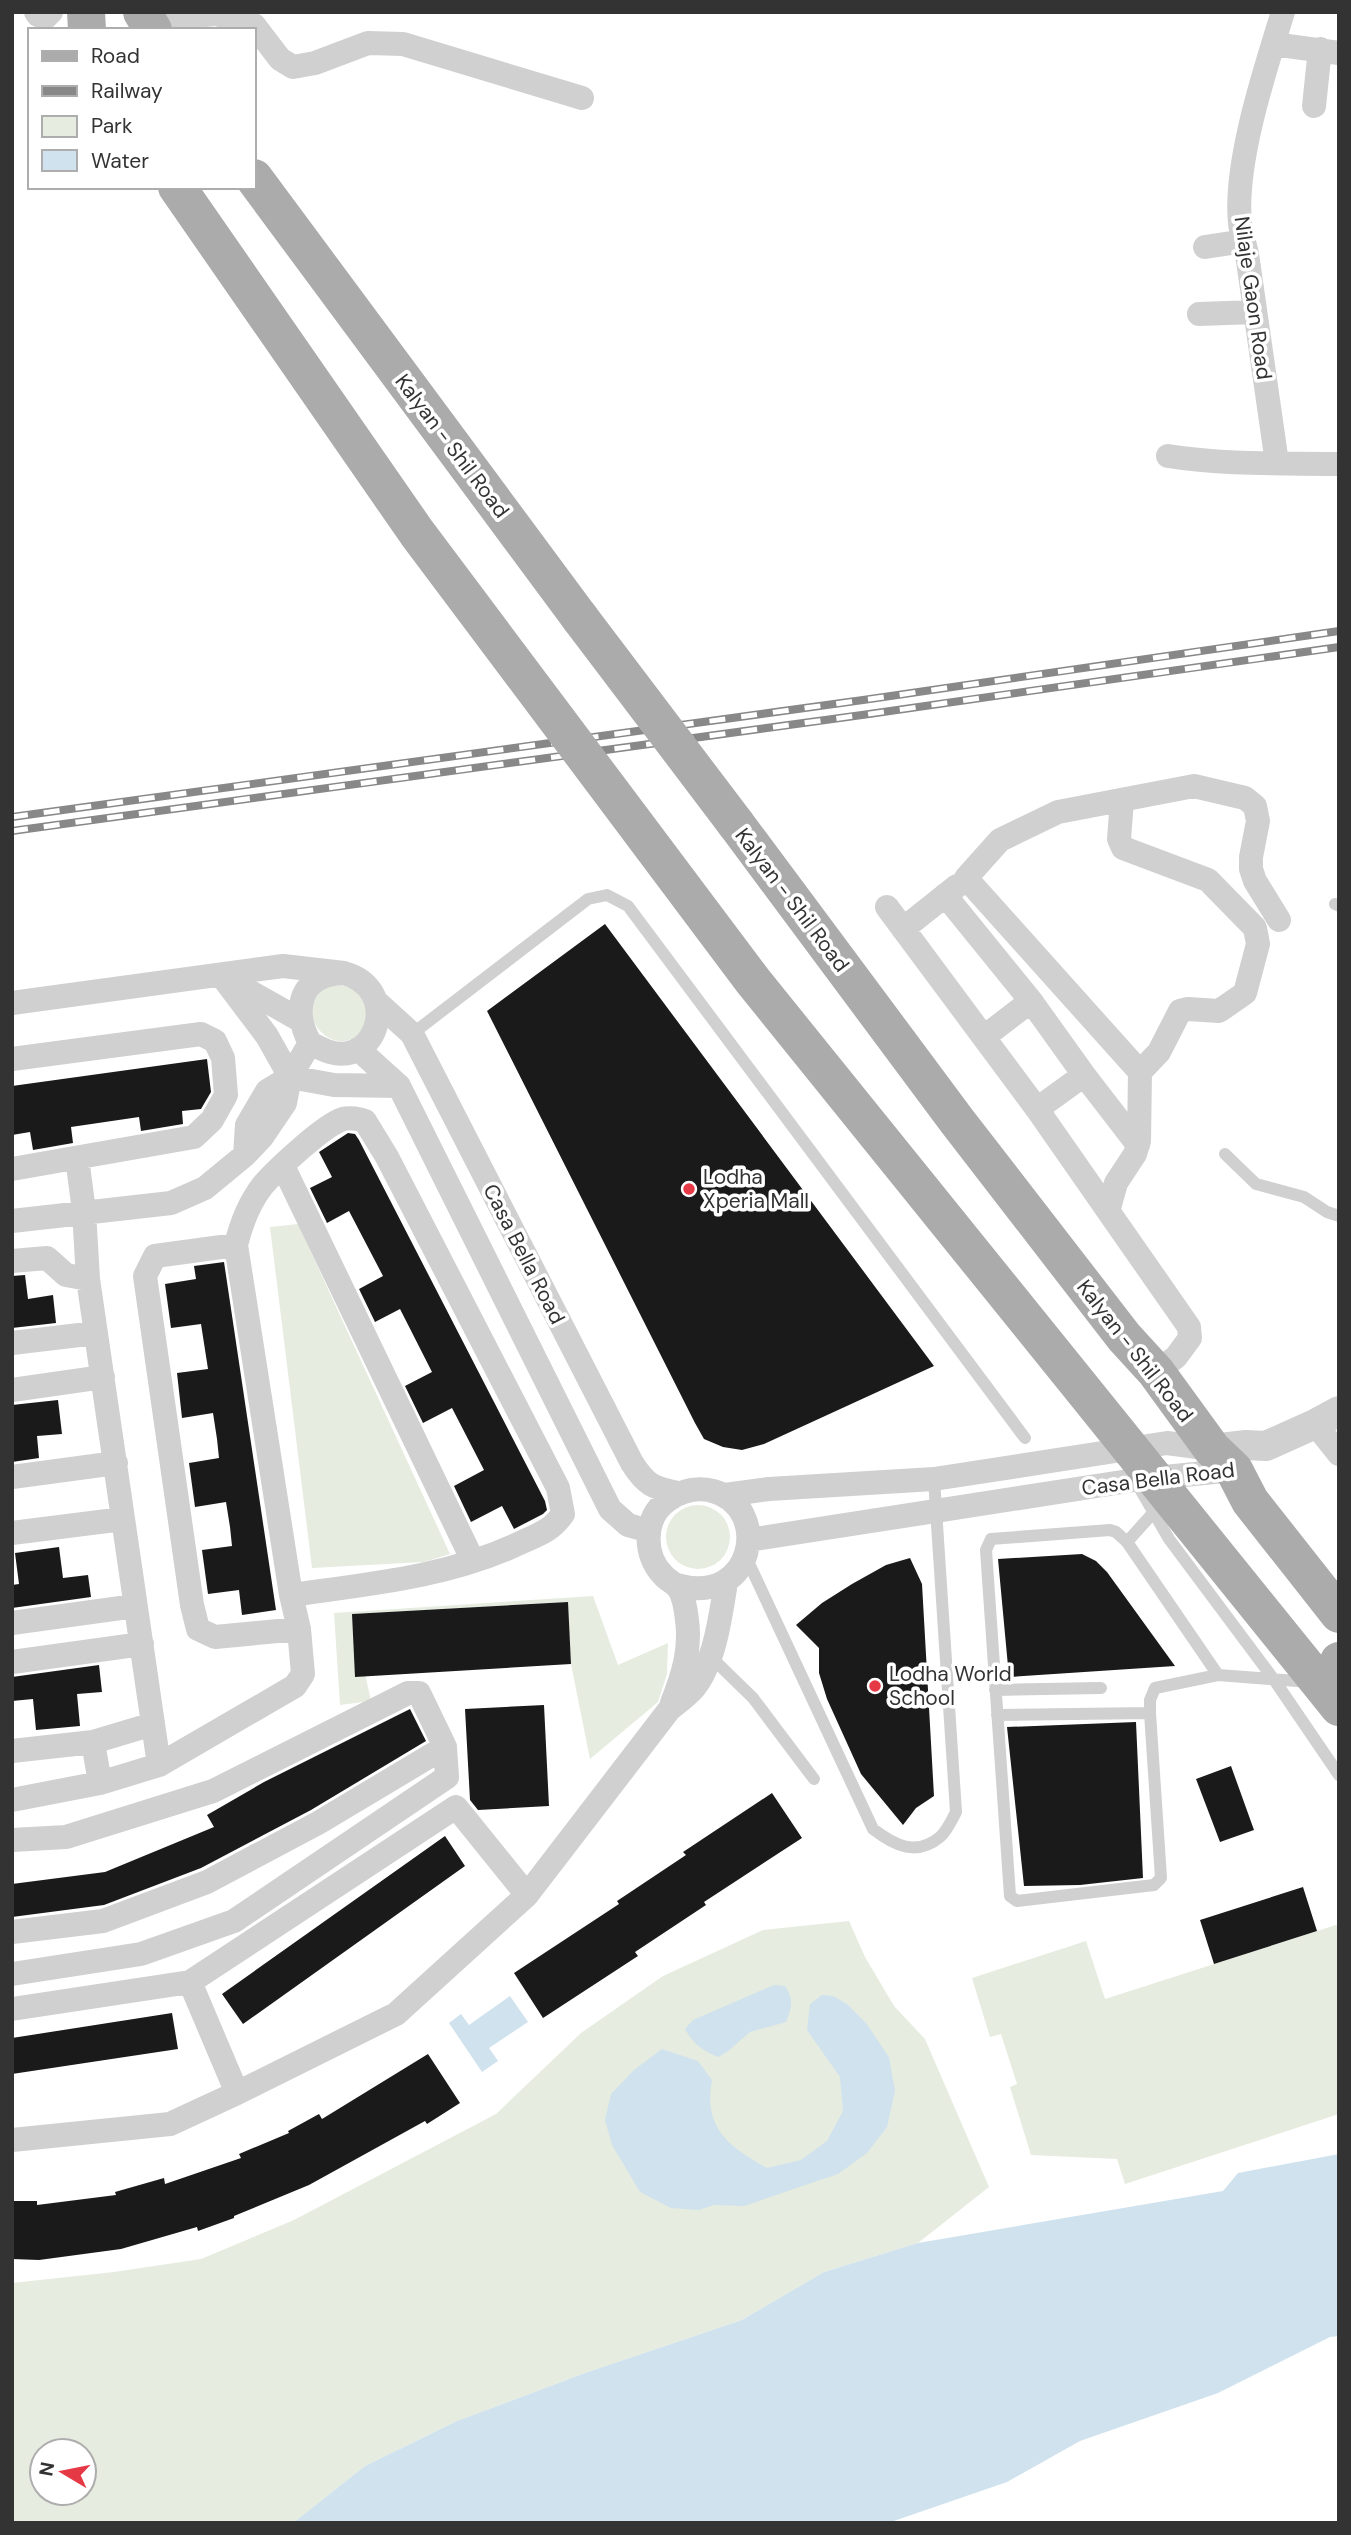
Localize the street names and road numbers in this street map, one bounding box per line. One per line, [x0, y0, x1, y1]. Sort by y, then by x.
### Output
street label: Nilaje Gaon Road [1228, 215, 1278, 381]
street label: Kalyan - Shil Road [389, 368, 515, 524]
street label: Kalyan - Shil Road [729, 822, 855, 978]
street label: Casa Bella Road [477, 1179, 571, 1329]
street label: Kalyan - Shil Road [1071, 1274, 1199, 1428]
street label: Casa Bella Road [1080, 1456, 1236, 1502]

